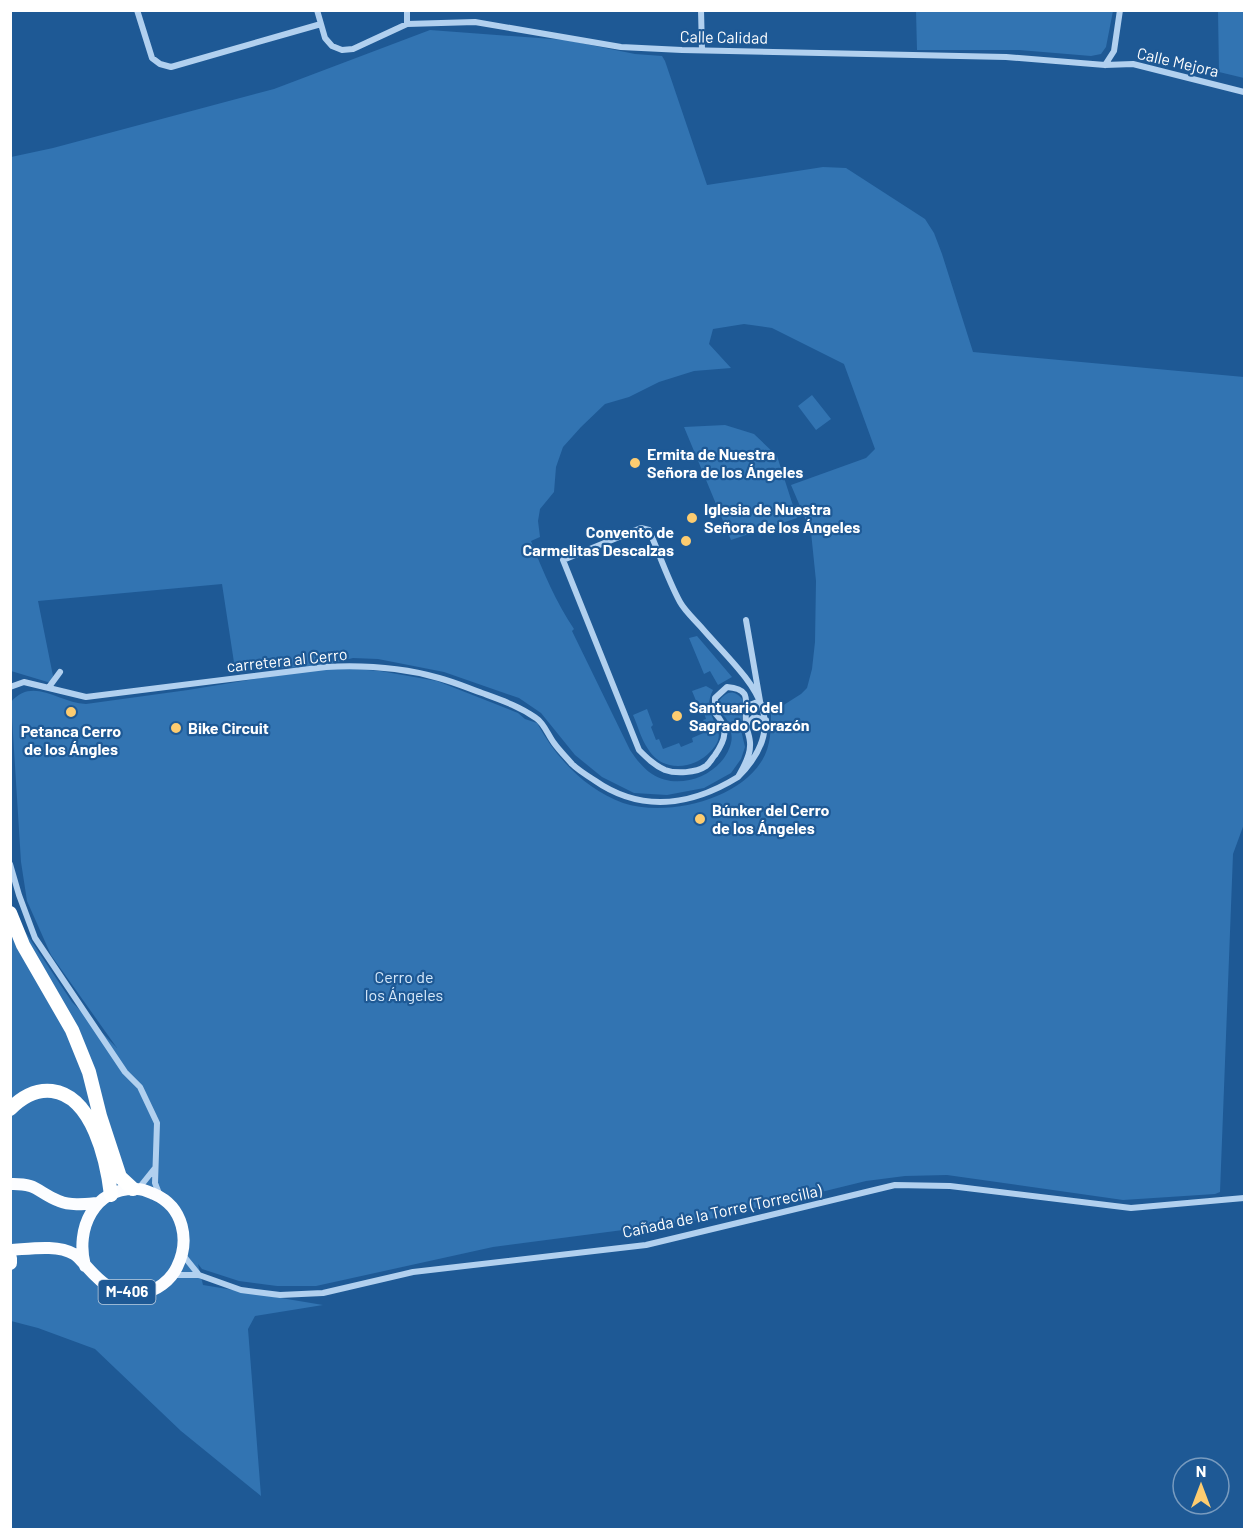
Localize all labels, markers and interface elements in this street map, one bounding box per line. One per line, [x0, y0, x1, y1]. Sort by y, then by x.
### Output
street label: Calle Calidad [680, 26, 768, 47]
street label: Calle Mejora [1135, 43, 1221, 80]
place label: Ermita de Nuestra Señora de los Ángeles [647, 444, 803, 481]
marker: Ermita de Nuestra Señora de los Ángeles [628, 456, 642, 470]
place label: Iglesia de Nuestra Señora de los Ángeles [704, 499, 860, 536]
marker: Iglesia de Nuestra Señora de los Ángeles [685, 511, 699, 525]
place label: Convento de Carmelitas Descalzas [523, 522, 674, 559]
marker: Convento de Carmelitas Descalzas [679, 534, 693, 548]
street label: carretera al Cerro [226, 644, 348, 675]
place label: Santuario del Sagrado Corazón [689, 697, 809, 734]
marker: Petanca Cerro de los Ángles [64, 705, 78, 719]
marker: Santuario del Sagrado Corazón [670, 709, 684, 723]
place label: Bike Circuit [188, 718, 269, 737]
place label: Petanca Cerro de los Ángles [21, 721, 121, 758]
marker: Bike Circuit [169, 721, 183, 735]
place label: Búnker del Cerro de los Ángeles [712, 800, 830, 837]
marker: Búnker del Cerro de los Ángeles [693, 812, 707, 826]
park label: Cerro de los Ángeles [365, 967, 443, 1004]
street label: Cañada de la Torre (Torrecilla) [620, 1180, 824, 1241]
road number: M-406 [98, 1280, 156, 1304]
north arrow [1171, 1456, 1231, 1516]
text: N [1196, 1461, 1206, 1480]

